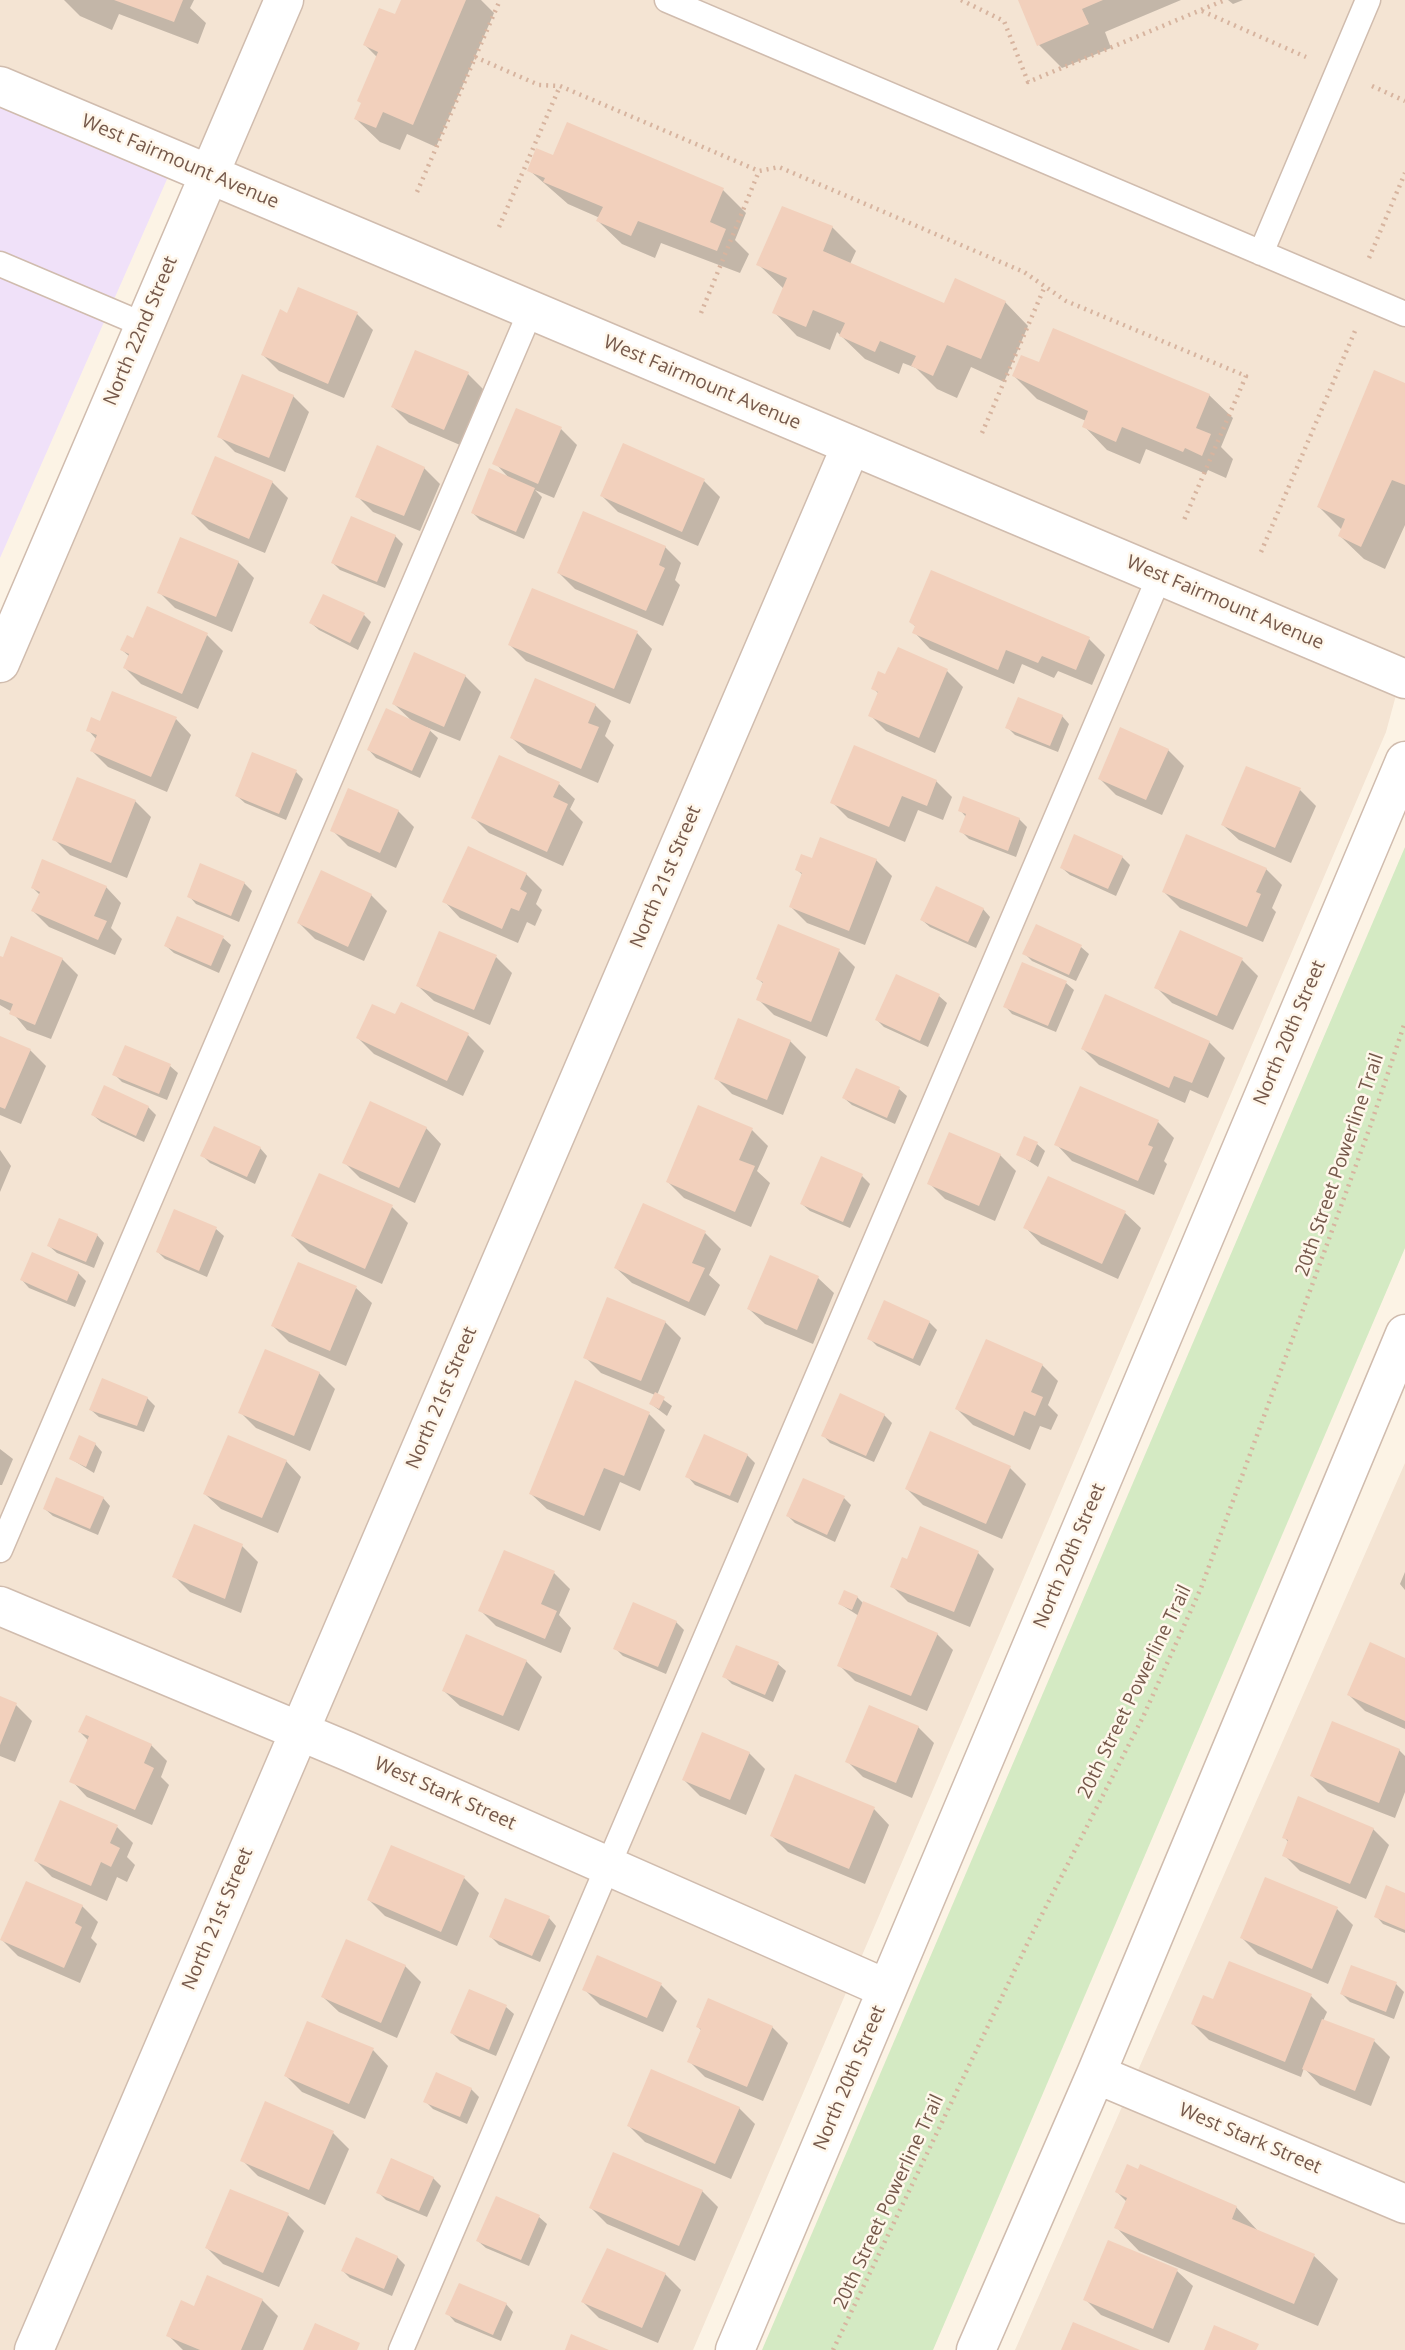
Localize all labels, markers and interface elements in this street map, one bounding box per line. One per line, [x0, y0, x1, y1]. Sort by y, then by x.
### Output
street label: West Fairmount Avenue [78, 110, 282, 214]
street label: North 22nd Street [99, 253, 183, 409]
street label: West Fairmount Avenue [600, 331, 804, 435]
street label: West Fairmount Avenue [1123, 551, 1327, 655]
street label: North 21st Street [626, 802, 706, 952]
street label: North 20th Street [1249, 957, 1331, 1109]
street label: 20th Street Powerline Trail [1291, 1051, 1389, 1279]
street label: North 21st Street [402, 1323, 482, 1473]
street label: North 20th Street [1029, 1480, 1111, 1632]
street label: 20th Street Powerline Trail [1073, 1582, 1197, 1802]
street label: West Stark Street [371, 1753, 519, 1835]
street label: North 21st Street [178, 1844, 258, 1994]
street label: North 20th Street [809, 2002, 891, 2154]
street label: 20th Street Powerline Trail [829, 2091, 949, 2313]
street label: West Stark Street [1175, 2099, 1325, 2179]

